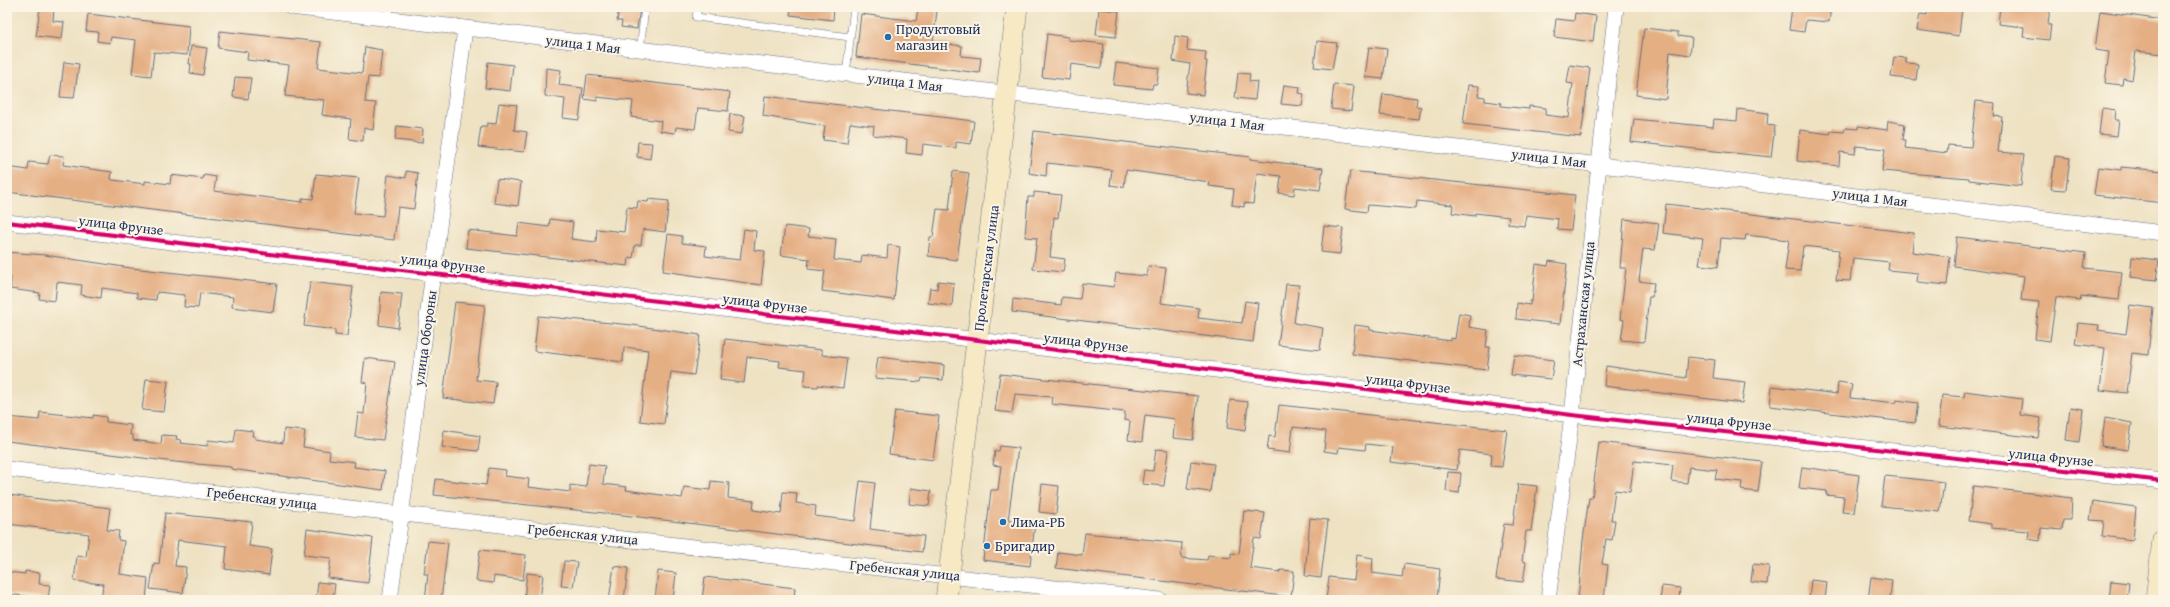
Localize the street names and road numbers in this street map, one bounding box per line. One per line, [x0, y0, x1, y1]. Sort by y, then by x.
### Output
street label: улица 1 Мая [543, 29, 622, 59]
street label: улица 1 Мая [865, 67, 944, 97]
street label: улица 1 Мая [1187, 106, 1266, 136]
street label: улица 1 Мая [1509, 143, 1588, 173]
street label: улица 1 Мая [1830, 182, 1909, 212]
street label: Пролетарская улица [968, 203, 1004, 332]
street label: улица Фрунзе [76, 210, 165, 240]
street label: Астраханская улица [1566, 240, 1600, 368]
street label: улица Фрунзе [398, 248, 487, 278]
street label: улица Фрунзе [720, 288, 809, 318]
street label: улица Обороны [408, 289, 442, 388]
street label: улица Фрунзе [1041, 327, 1130, 357]
street label: улица Фрунзе [1363, 368, 1452, 398]
street label: улица Фрунзе [1684, 406, 1773, 435]
street label: улица Фрунзе [2006, 442, 2095, 471]
street label: Гребенская улица [206, 481, 319, 515]
street label: Гребенская улица [527, 518, 640, 550]
street label: Гребенская улица [849, 554, 962, 586]

